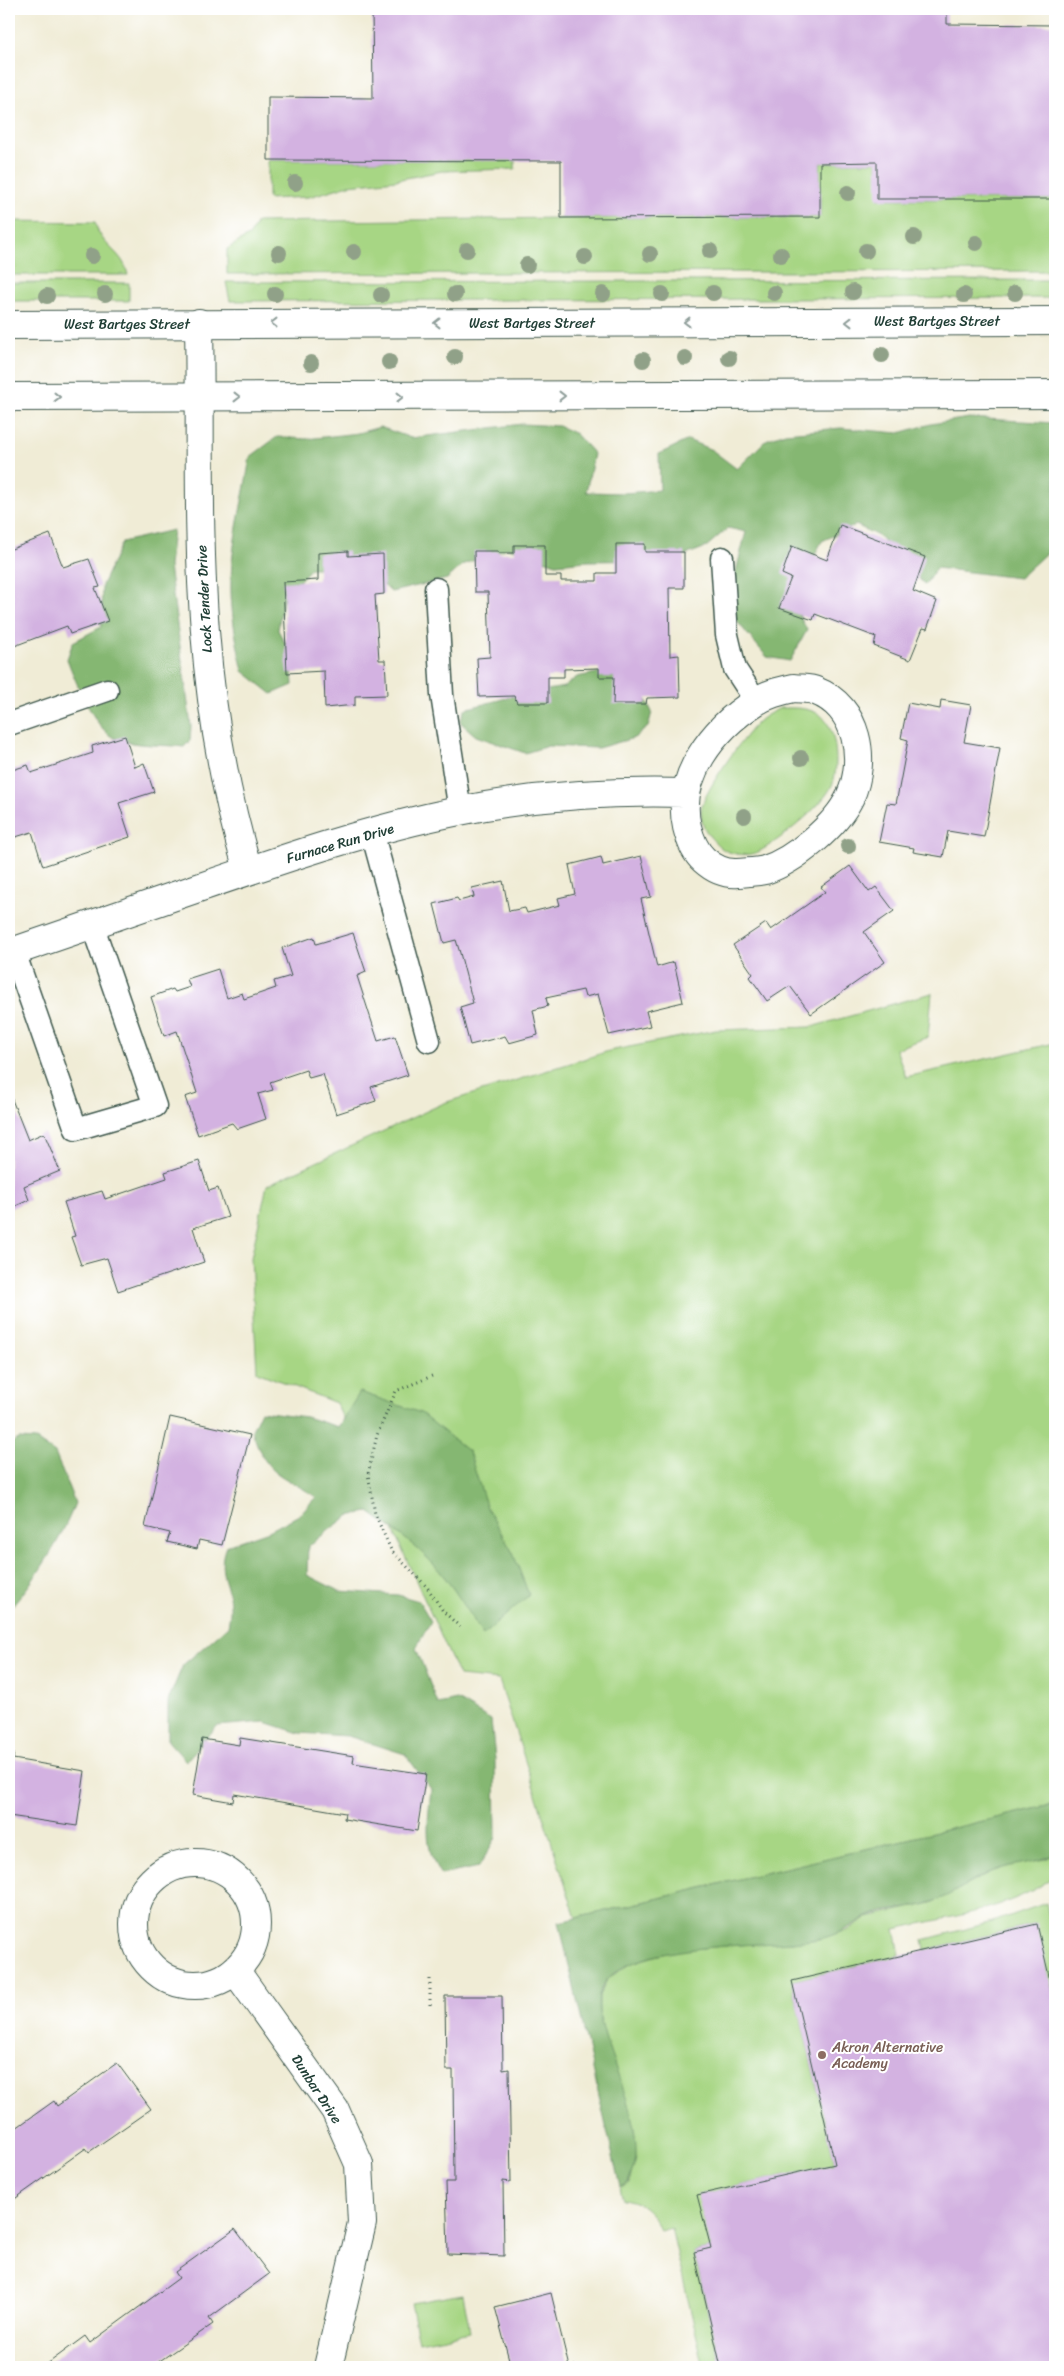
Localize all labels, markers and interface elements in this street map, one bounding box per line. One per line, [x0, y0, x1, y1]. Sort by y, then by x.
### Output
street label: West Bartges Street [874, 309, 1001, 334]
street label: West Bartges Street [469, 311, 596, 336]
street label: West Bartges Street [64, 312, 191, 337]
one-way arrow [682, 317, 690, 327]
one-way arrow [845, 317, 852, 327]
one-way arrow [270, 318, 278, 328]
one-way arrow [432, 318, 440, 328]
one-way arrow [559, 391, 567, 401]
one-way arrow [54, 392, 62, 402]
one-way arrow [234, 392, 242, 402]
one-way arrow [396, 392, 404, 402]
street label: Lock Tender Drive [189, 544, 220, 653]
street label: Furnace Run Drive [283, 816, 397, 871]
place label: Akron Alternative Academy [831, 2035, 943, 2076]
street label: Dunbar Drive [285, 2049, 349, 2129]
marker: Akron Alternative Academy [816, 2049, 828, 2061]

